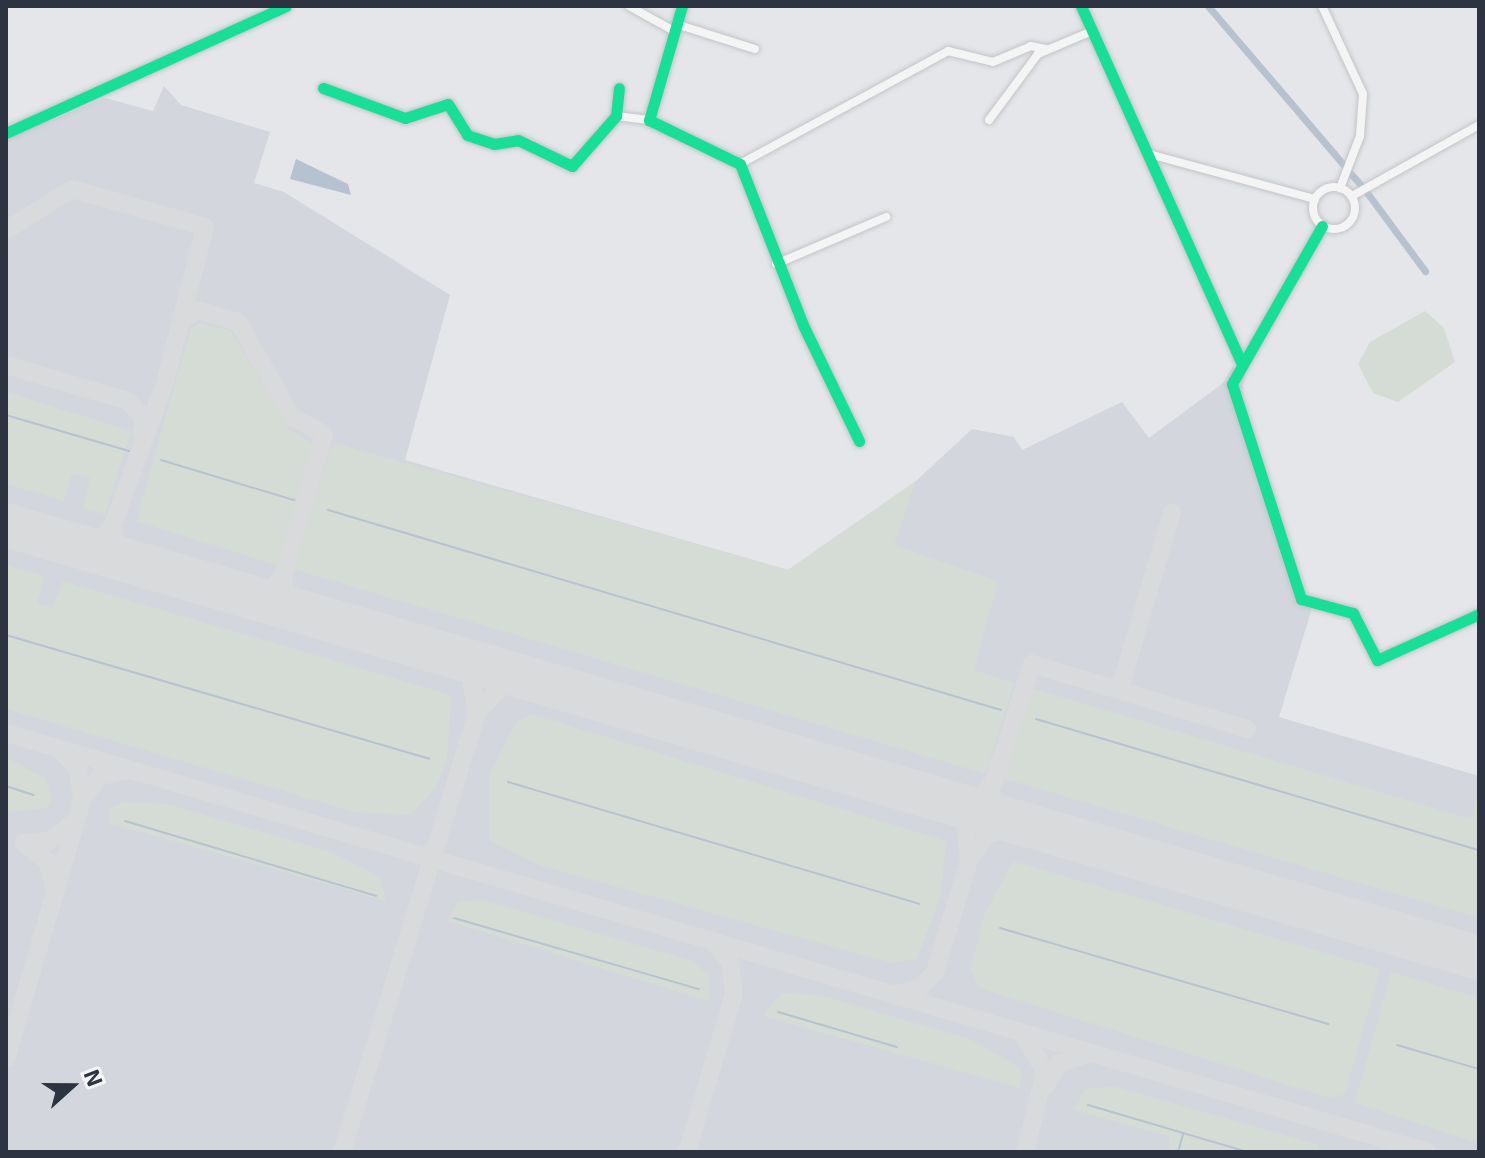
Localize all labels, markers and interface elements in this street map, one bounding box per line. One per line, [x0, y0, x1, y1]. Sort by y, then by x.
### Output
north arrow [32, 1046, 112, 1126]
text: N [79, 1065, 109, 1089]

